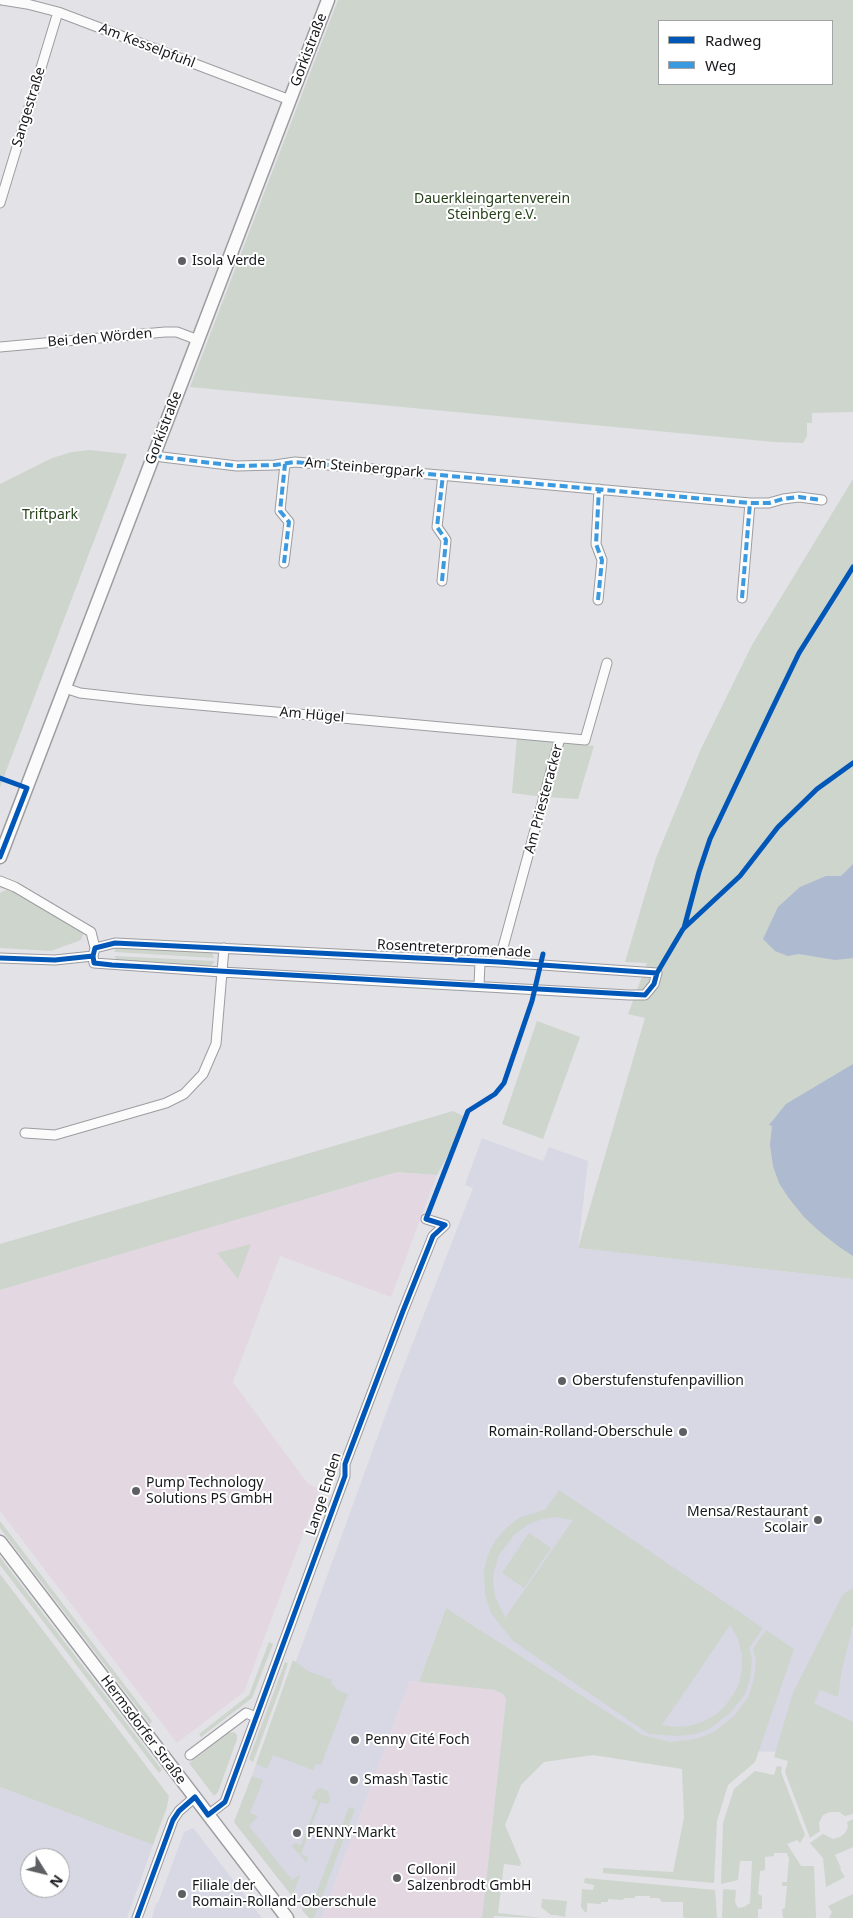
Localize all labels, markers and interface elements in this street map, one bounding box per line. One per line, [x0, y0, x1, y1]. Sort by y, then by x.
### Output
street label: Gorkistraße [287, 11, 331, 89]
street label: Am Kesselpfuhl [97, 20, 197, 72]
legend [658, 20, 833, 85]
text: Radweg [705, 30, 761, 50]
text: Weg [705, 55, 736, 75]
street label: Sangestraße [9, 65, 49, 149]
park label: Dauerkleingartenverein Steinberg e.V. [414, 191, 570, 223]
place label: Isola Verde [192, 253, 265, 269]
marker: Isola Verde [176, 255, 188, 267]
street label: Bei den Wörden [47, 325, 153, 351]
street label: Gorkistraße [142, 389, 186, 467]
street label: Am Steinbergpark [304, 454, 424, 482]
park label: Triftpark [22, 507, 78, 523]
street label: Am Hügel [279, 704, 345, 726]
street label: Am Priesteracker [521, 743, 567, 855]
street label: Rosentreterpromenade [377, 937, 531, 961]
place label: Oberstufenstufenpavillion [572, 1373, 744, 1389]
marker: Oberstufenstufenpavillion [556, 1375, 568, 1387]
place label: Romain-Rolland-Oberschule [489, 1424, 673, 1440]
marker: Romain-Rolland-Oberschule [677, 1426, 689, 1438]
street label: Lange Enden [303, 1451, 345, 1537]
place label: Pump Technology Solutions PS GmbH [146, 1475, 273, 1508]
marker: Pump Technology Solutions PS GmbH [130, 1485, 142, 1497]
place label: Mensa/Restaurant Scolair [687, 1504, 808, 1536]
marker: Mensa/Restaurant Scolair [812, 1514, 824, 1526]
street label: Hermsdorfer Straße [97, 1672, 189, 1788]
place label: Penny Cité Foch [365, 1732, 470, 1748]
marker: Penny Cité Foch [349, 1734, 361, 1746]
place label: Smash Tastic [364, 1772, 448, 1788]
marker: Smash Tastic [348, 1774, 360, 1786]
place label: PENNY-Markt [307, 1825, 396, 1841]
marker: PENNY-Markt [291, 1827, 303, 1839]
north arrow [20, 1848, 70, 1898]
place label: Collonil Salzenbrodt GmbH [407, 1862, 531, 1894]
text: N [46, 1871, 68, 1892]
marker: Collonil Salzenbrodt GmbH [391, 1872, 403, 1884]
place label: Filiale der Romain-Rolland-Oberschule [192, 1878, 376, 1910]
marker: Filiale der Romain-Rolland-Oberschule [176, 1888, 188, 1900]

